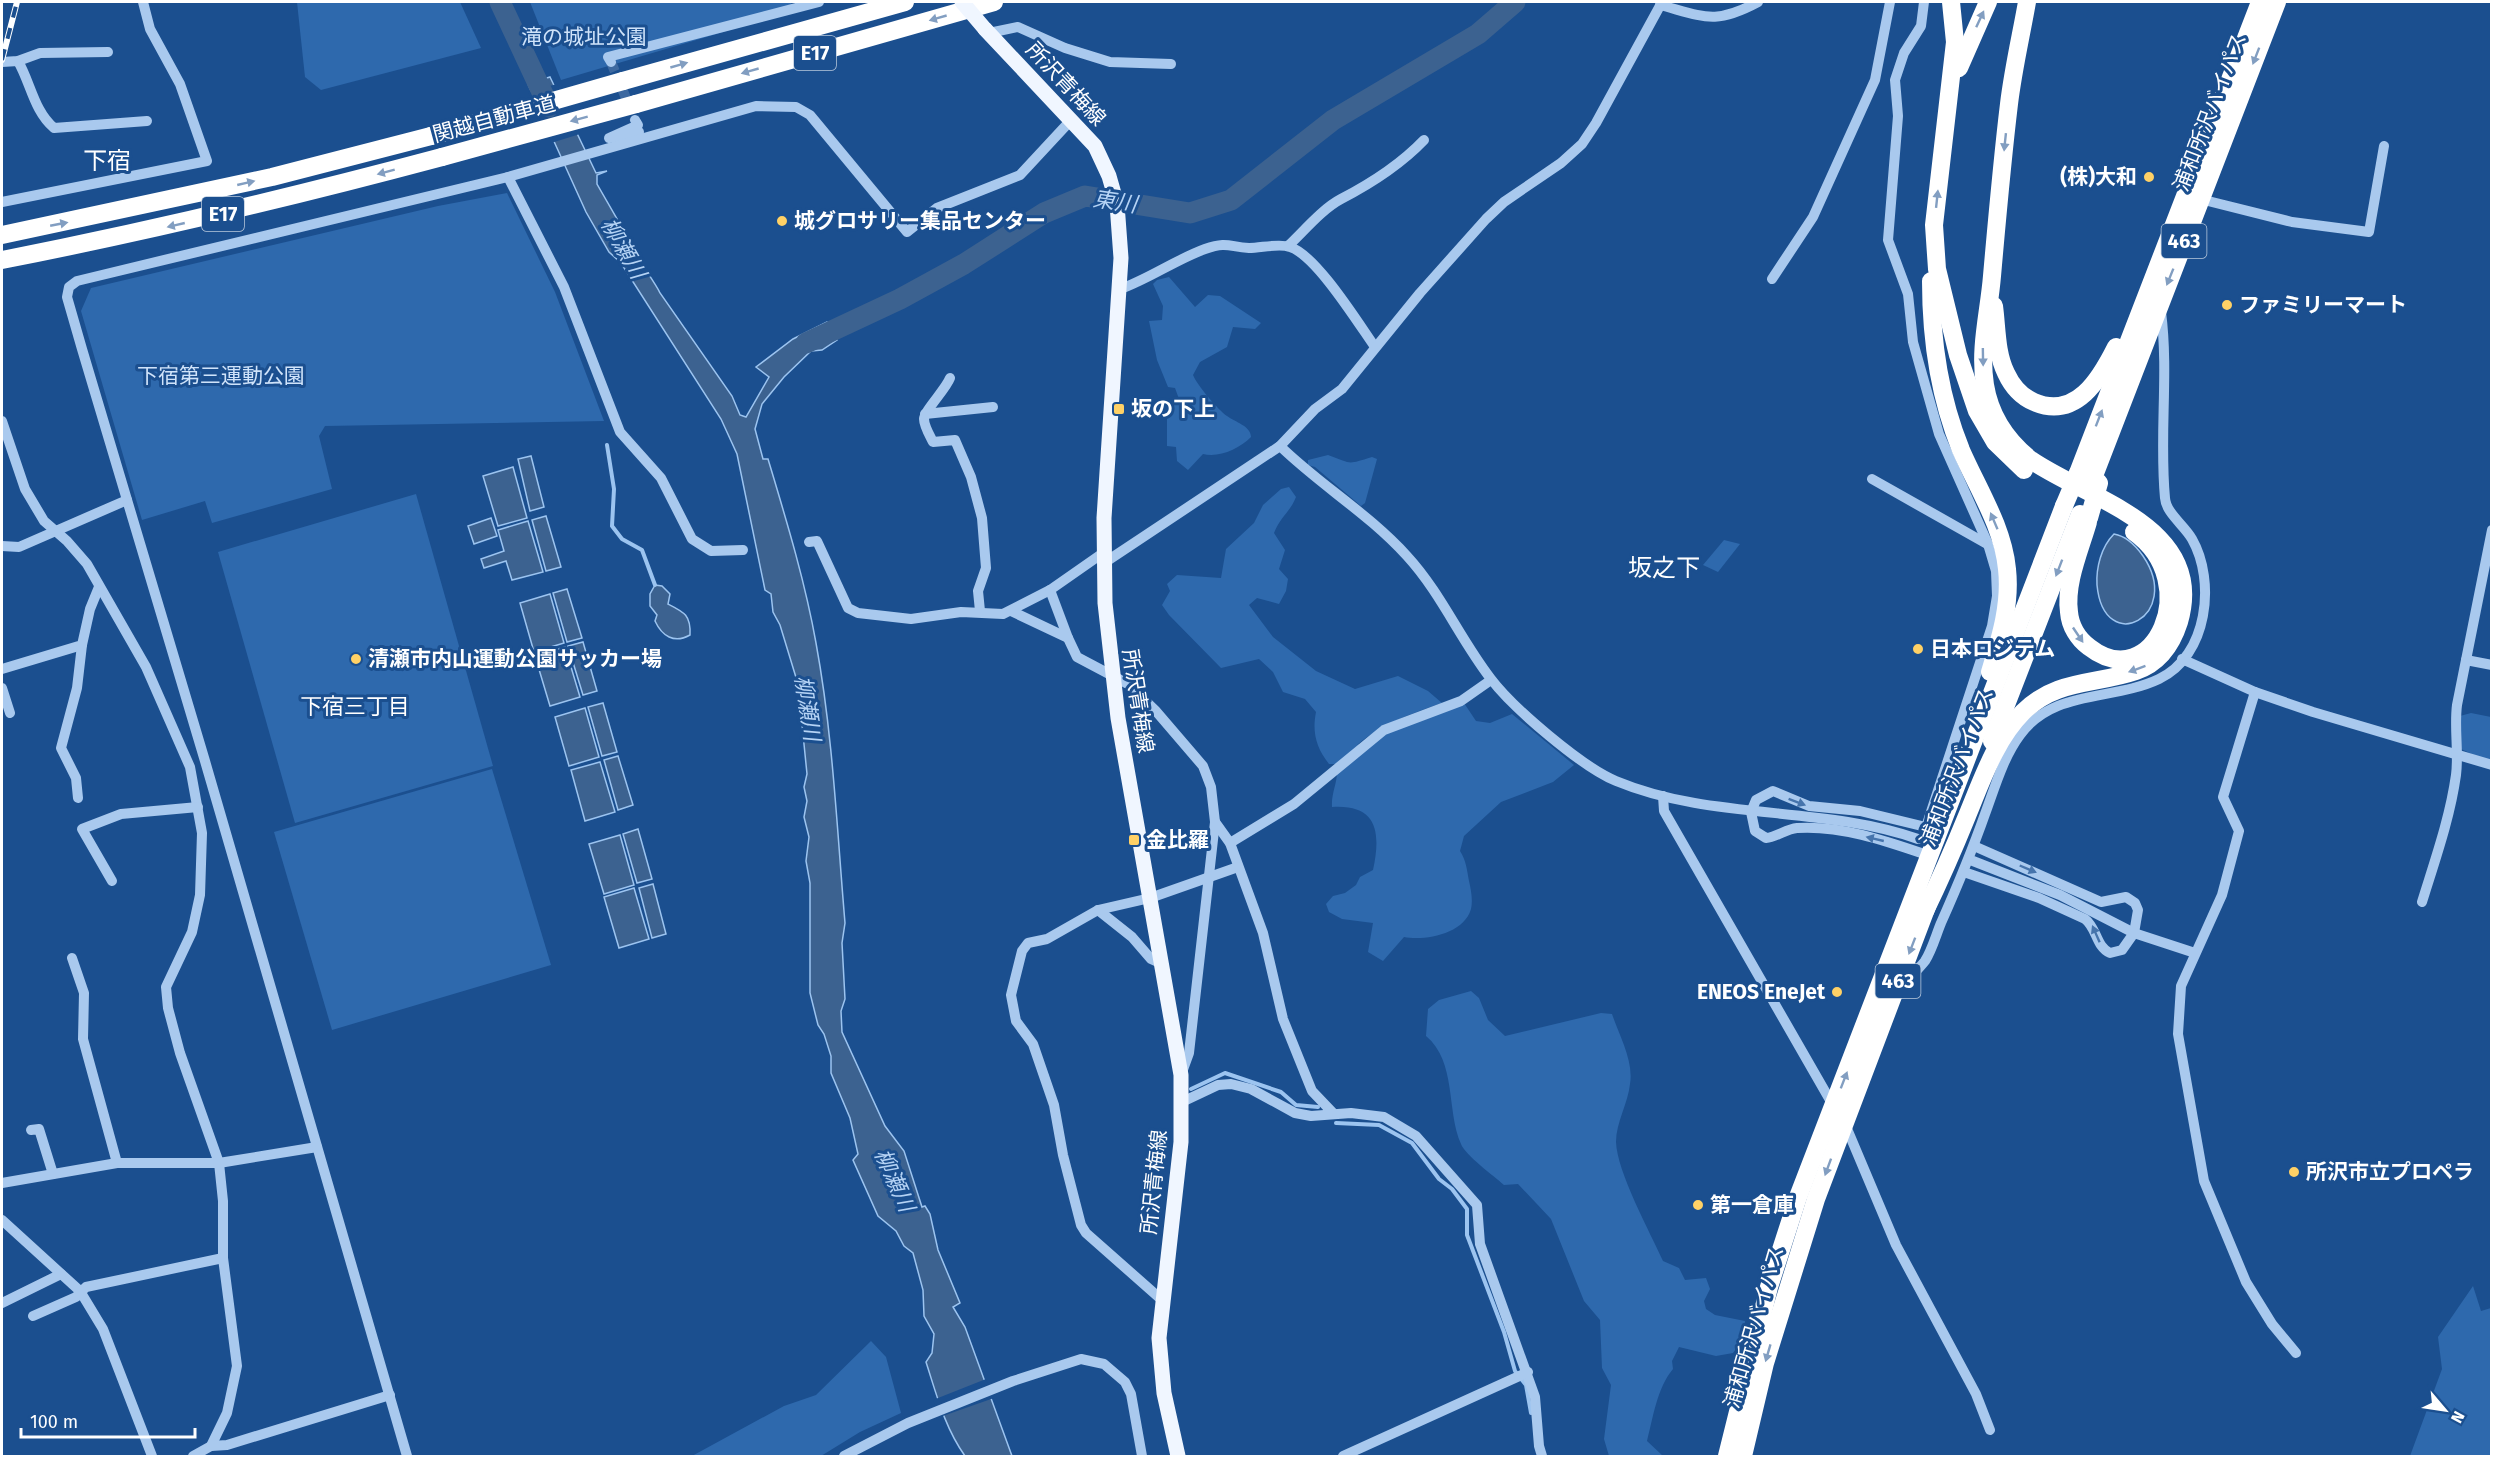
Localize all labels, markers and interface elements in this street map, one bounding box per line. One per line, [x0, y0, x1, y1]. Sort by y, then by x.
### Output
one-way arrow [1976, 10, 1985, 27]
one-way arrow [929, 14, 947, 23]
park label: 滝の城址公園 [521, 24, 647, 50]
street label: 浦和所沢バイパス [2168, 29, 2252, 195]
road number: E17 [794, 36, 836, 70]
street label: 所沢青梅線 [1021, 37, 1111, 131]
one-way arrow [2251, 47, 2260, 65]
one-way arrow [670, 60, 688, 70]
one-way arrow [741, 67, 759, 76]
street label: 関越自動車道 [430, 90, 558, 148]
one-way arrow [570, 115, 588, 124]
one-way arrow [2000, 133, 2009, 152]
district label: 下宿 [83, 147, 131, 175]
place label: (株)大和 [2060, 164, 2137, 190]
one-way arrow [377, 168, 395, 177]
marker: (株)大和 [2142, 170, 2156, 184]
one-way arrow [237, 178, 256, 187]
water label: 東川 [1091, 185, 1141, 218]
one-way arrow [1932, 189, 1942, 208]
road number: E17 [202, 197, 244, 231]
place label: 城グロサリー集品センター [794, 208, 1046, 234]
water label: 柳瀬川 [595, 213, 653, 285]
marker: 城グロサリー集品センター [775, 214, 789, 228]
one-way arrow [50, 219, 69, 228]
one-way arrow [167, 220, 185, 230]
road number: 463 [2162, 224, 2206, 258]
one-way arrow [2164, 268, 2174, 286]
place label: ファミリーマート [2239, 292, 2407, 318]
marker: ファミリーマート [2220, 298, 2234, 312]
one-way arrow [1978, 347, 1988, 366]
park label: 下宿第三運動公園 [137, 363, 305, 389]
place label: 坂の下上 [1131, 396, 1215, 422]
marker: 坂の下上 [1112, 402, 1126, 416]
one-way arrow [2094, 409, 2104, 427]
one-way arrow [1989, 512, 1998, 530]
district label: 坂之下 [1628, 554, 1700, 582]
one-way arrow [2053, 559, 2063, 577]
one-way arrow [2072, 626, 2084, 642]
place label: 日本ロジテム [1930, 636, 2055, 662]
marker: 日本ロジテム [1911, 642, 1925, 656]
place label: 清瀬市内山運動公園サッカー場 [368, 646, 662, 672]
street label: 所沢青梅線 [1117, 647, 1159, 755]
marker: 清瀬市内山運動公園サッカー場 [349, 652, 363, 666]
one-way arrow [2128, 665, 2146, 675]
water label: 柳瀬川 [789, 673, 826, 745]
street label: 浦和所沢バイパス [1915, 684, 1999, 850]
district label: 下宿三丁目 [300, 693, 410, 720]
one-way arrow [1788, 798, 1806, 807]
place label: 金比羅 [1146, 827, 1209, 853]
marker: 金比羅 [1127, 833, 1141, 847]
one-way arrow [1865, 833, 1884, 843]
one-way arrow [2019, 864, 2037, 874]
one-way arrow [2091, 925, 2101, 943]
one-way arrow [1907, 937, 1916, 955]
road number: 463 [1876, 964, 1920, 998]
place label: ENEOS EneJet [1697, 979, 1826, 1005]
marker: ENEOS EneJet [1830, 985, 1844, 999]
one-way arrow [1839, 1071, 1849, 1089]
street label: 所沢青梅線 [1136, 1128, 1172, 1236]
water label: 柳瀬川 [869, 1145, 921, 1218]
one-way arrow [1822, 1158, 1832, 1176]
place label: 所沢市立プロペラ [2306, 1159, 2474, 1185]
marker: 所沢市立プロペラ [2287, 1165, 2301, 1179]
place label: 第一倉庫 [1710, 1192, 1794, 1218]
marker: 第一倉庫 [1691, 1198, 1705, 1212]
street label: 浦和所沢バイパス [1718, 1243, 1790, 1411]
one-way arrow [1763, 1344, 1772, 1362]
north arrow [2415, 1380, 2475, 1440]
scale bar [21, 1401, 195, 1439]
text: N [2447, 1408, 2469, 1426]
text: 100 m [30, 1411, 78, 1433]

